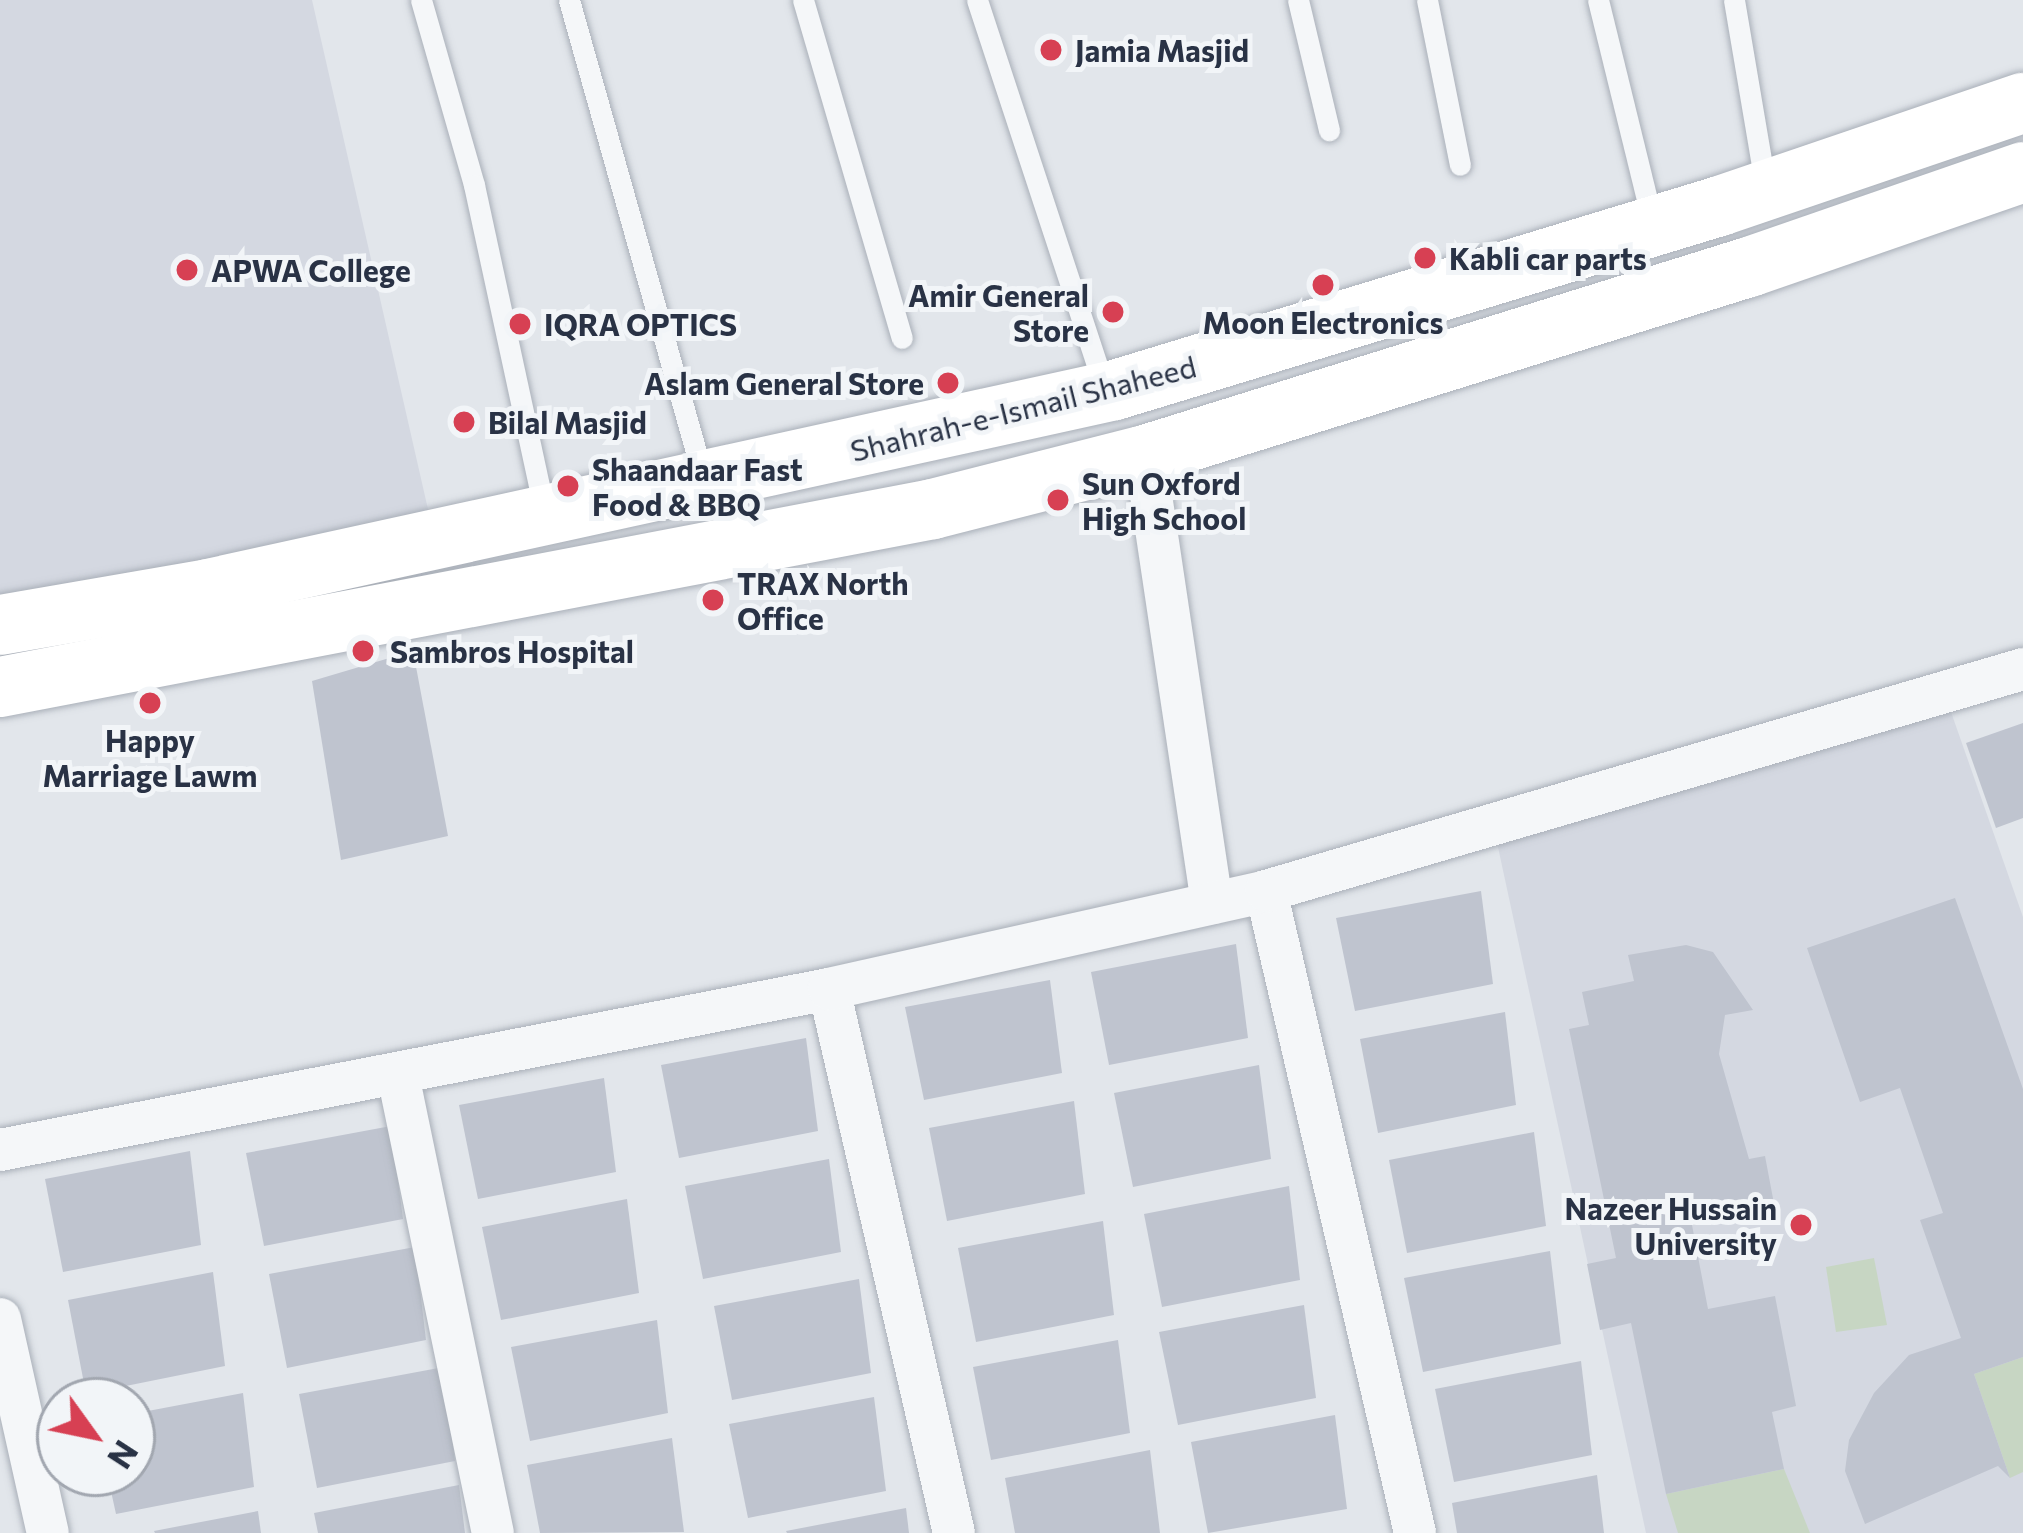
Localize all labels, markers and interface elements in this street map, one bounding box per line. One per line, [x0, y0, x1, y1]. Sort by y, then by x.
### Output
place label: Jamia Masjid [1075, 32, 1249, 68]
marker: Jamia Masjid [1038, 37, 1064, 63]
place label: Kabli car parts [1449, 240, 1647, 276]
marker: Kabli car parts [1412, 245, 1438, 271]
place label: APWA College [211, 252, 411, 288]
marker: APWA College [174, 257, 200, 283]
marker: Moon Electronics [1310, 272, 1336, 298]
place label: Amir General Store [908, 277, 1089, 348]
marker: Amir General Store [1100, 299, 1126, 325]
place label: Moon Electronics [1203, 304, 1443, 340]
place label: IQRA OPTICS [544, 306, 737, 342]
marker: IQRA OPTICS [507, 311, 533, 337]
street label: Shahrah-e-Ismail Shaheed [846, 348, 1200, 468]
place label: Aslam General Store [644, 365, 924, 401]
marker: Aslam General Store [935, 370, 961, 396]
place label: Bilal Masjid [488, 404, 647, 440]
marker: Bilal Masjid [451, 409, 477, 435]
place label: Shaandaar Fast Food & BBQ [592, 451, 803, 522]
place label: Sun Oxford High School [1082, 465, 1246, 536]
marker: Shaandaar Fast Food & BBQ [555, 473, 581, 499]
marker: Sun Oxford High School [1045, 487, 1071, 513]
place label: TRAX North Office [737, 565, 909, 636]
marker: TRAX North Office [700, 587, 726, 613]
place label: Sambros Hospital [390, 633, 634, 669]
marker: Sambros Hospital [347, 635, 379, 667]
marker: Happy Marriage Lawm [137, 690, 163, 716]
place label: Happy Marriage Lawm [43, 722, 257, 792]
place label: Nazeer Hussain University [1565, 1190, 1777, 1260]
marker: Nazeer Hussain University [1788, 1212, 1814, 1238]
north arrow [36, 1377, 156, 1497]
text: N [100, 1434, 148, 1477]

